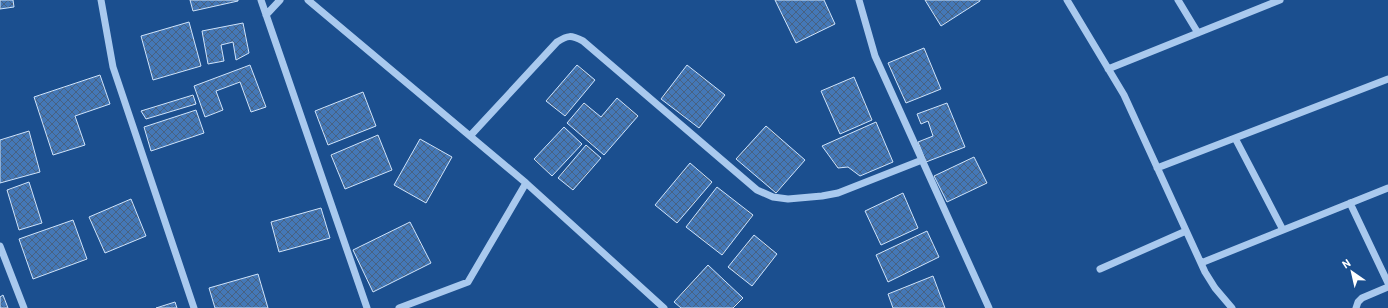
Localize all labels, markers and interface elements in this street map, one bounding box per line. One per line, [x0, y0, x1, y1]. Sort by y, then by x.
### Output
north arrow [1332, 252, 1372, 292]
text: N [1339, 256, 1353, 271]

